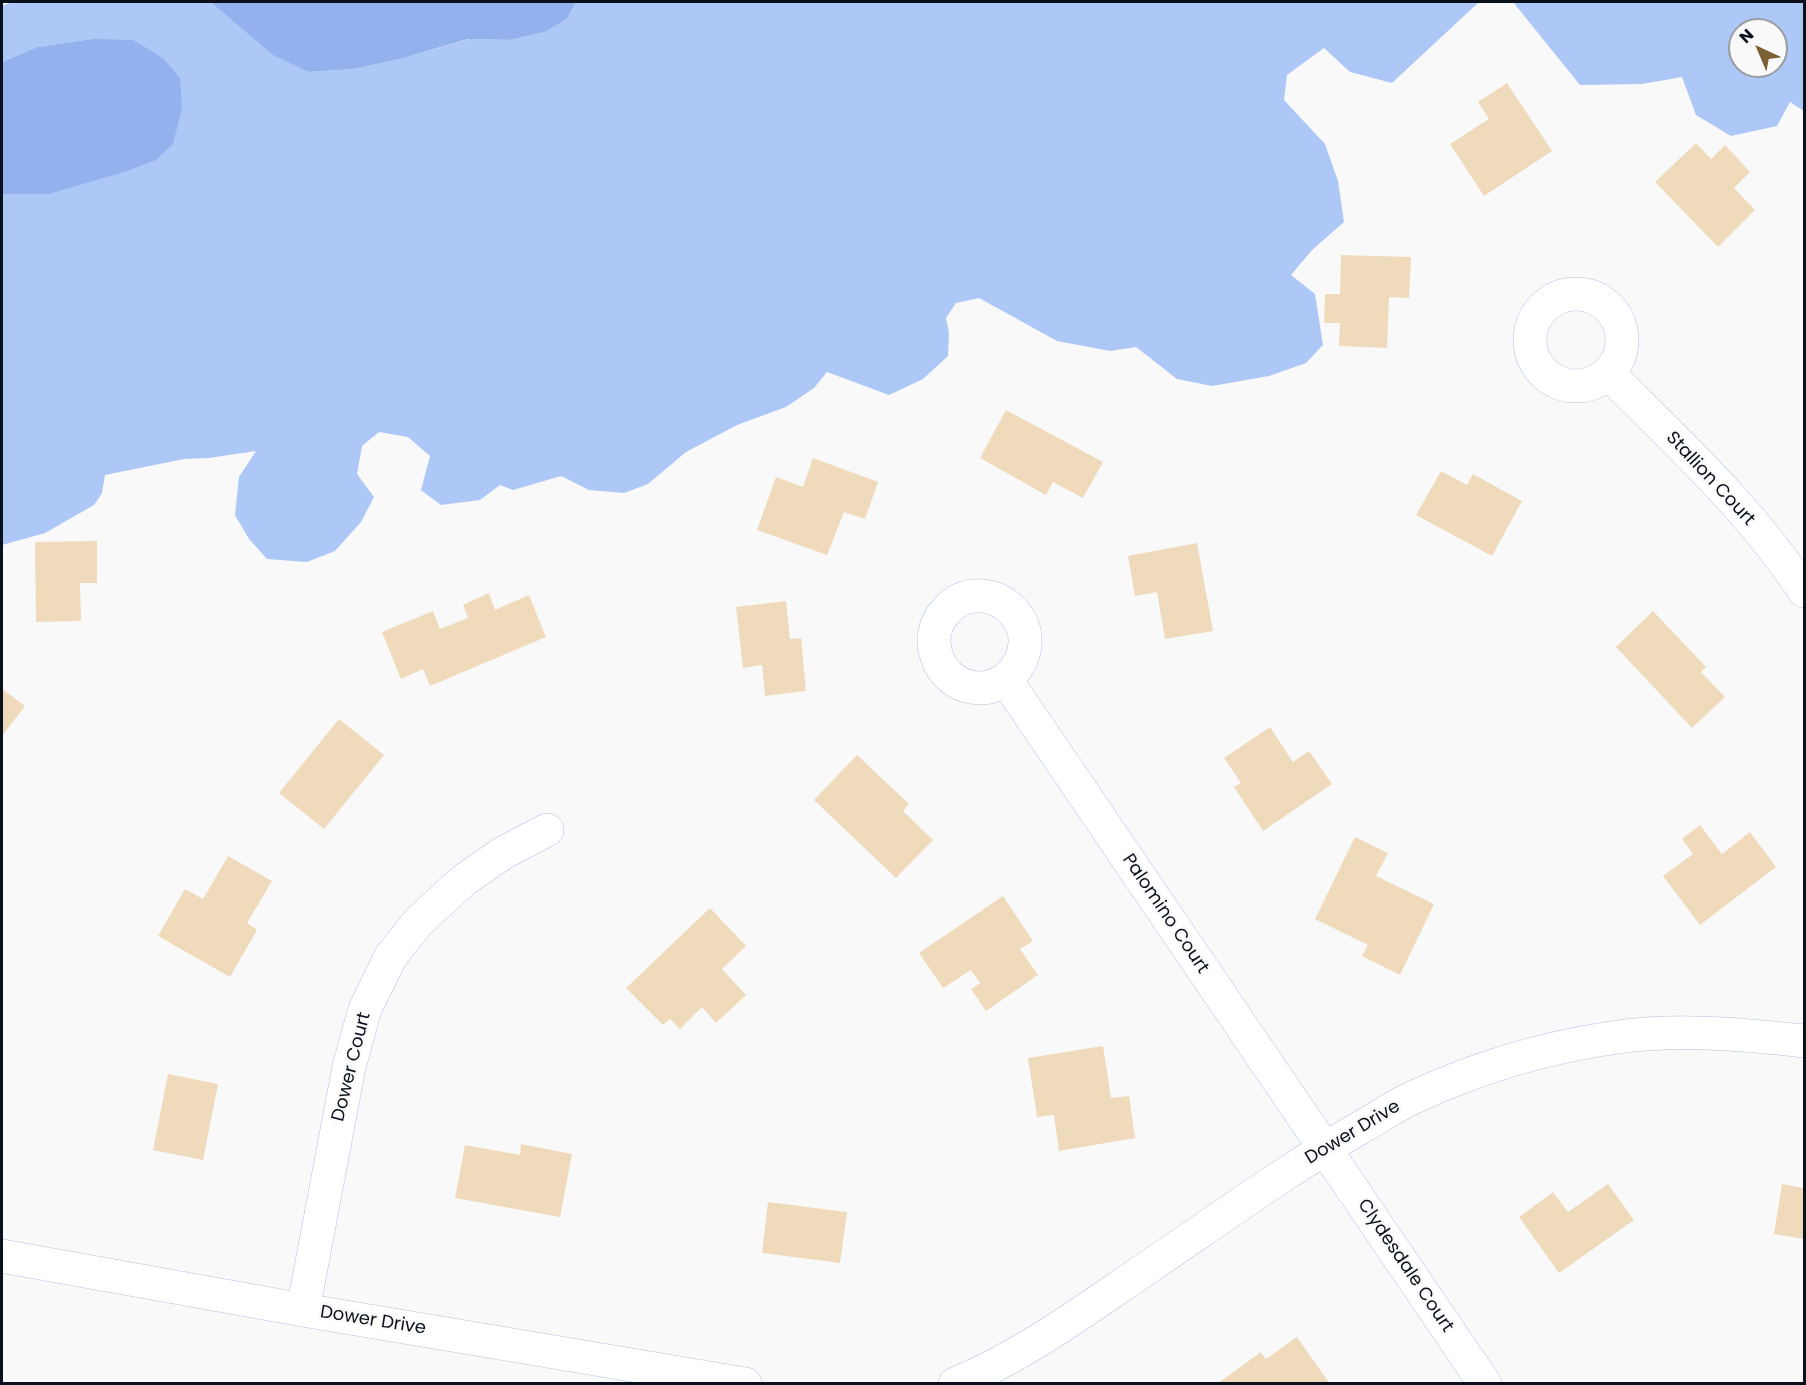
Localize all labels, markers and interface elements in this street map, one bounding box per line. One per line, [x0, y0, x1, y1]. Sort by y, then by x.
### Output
north arrow [1728, 18, 1788, 78]
text: N [1734, 24, 1759, 49]
street label: Stallion Court [1661, 428, 1759, 530]
street label: Palomino Court [1117, 850, 1213, 978]
street label: Dower Court [328, 1010, 376, 1124]
street label: Dower Drive [1302, 1096, 1404, 1170]
street label: Clydesdale Court [1352, 1195, 1458, 1337]
street label: Dower Drive [319, 1302, 427, 1340]

